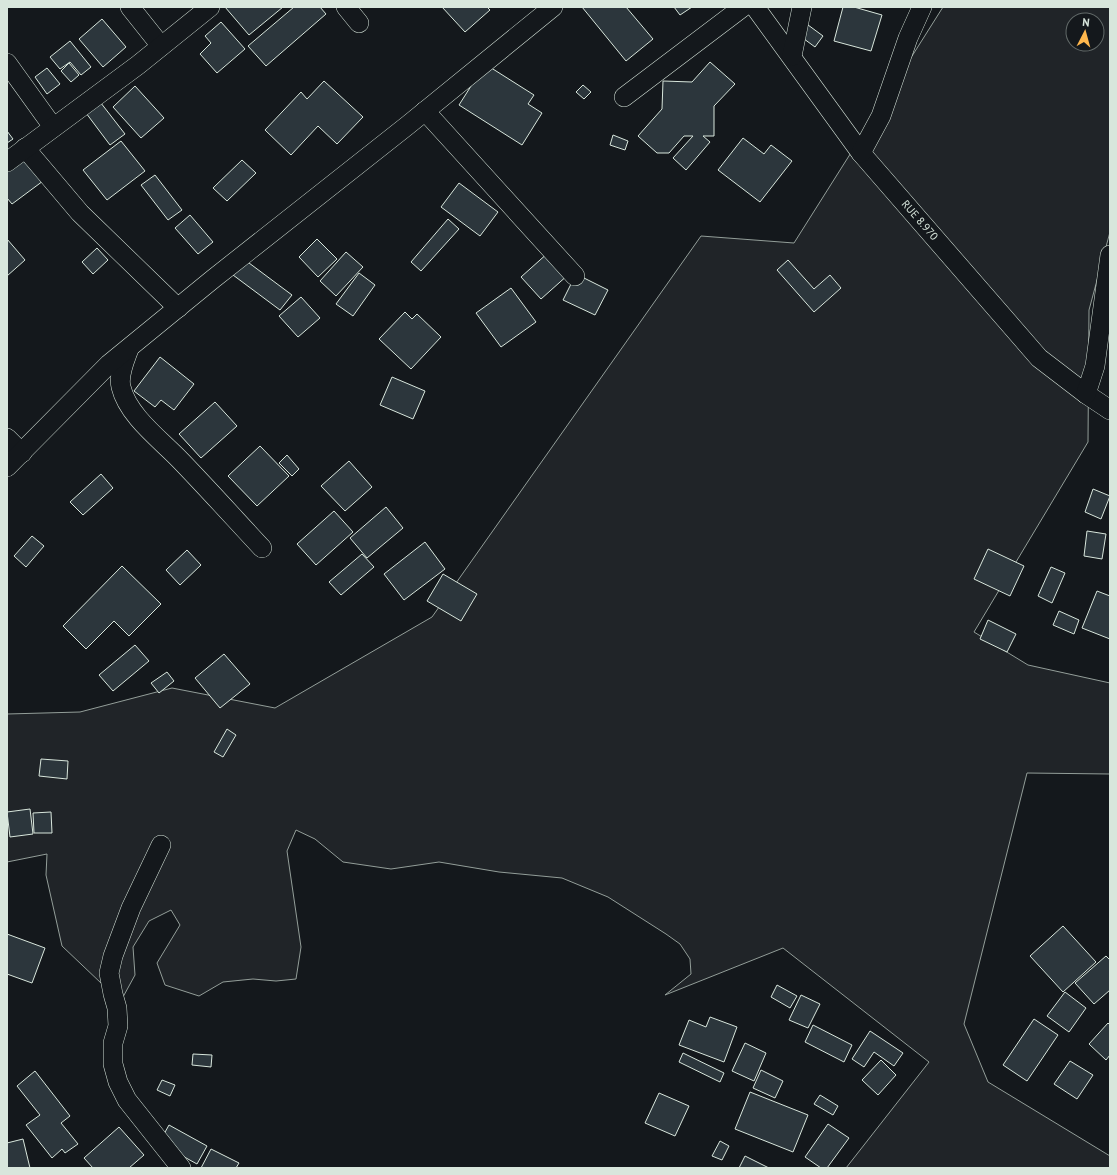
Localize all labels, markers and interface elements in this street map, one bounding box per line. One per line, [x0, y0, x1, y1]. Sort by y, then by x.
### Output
north arrow [1065, 12, 1105, 52]
text: N [1082, 15, 1090, 29]
street label: RUE 8.970 [899, 197, 941, 243]

